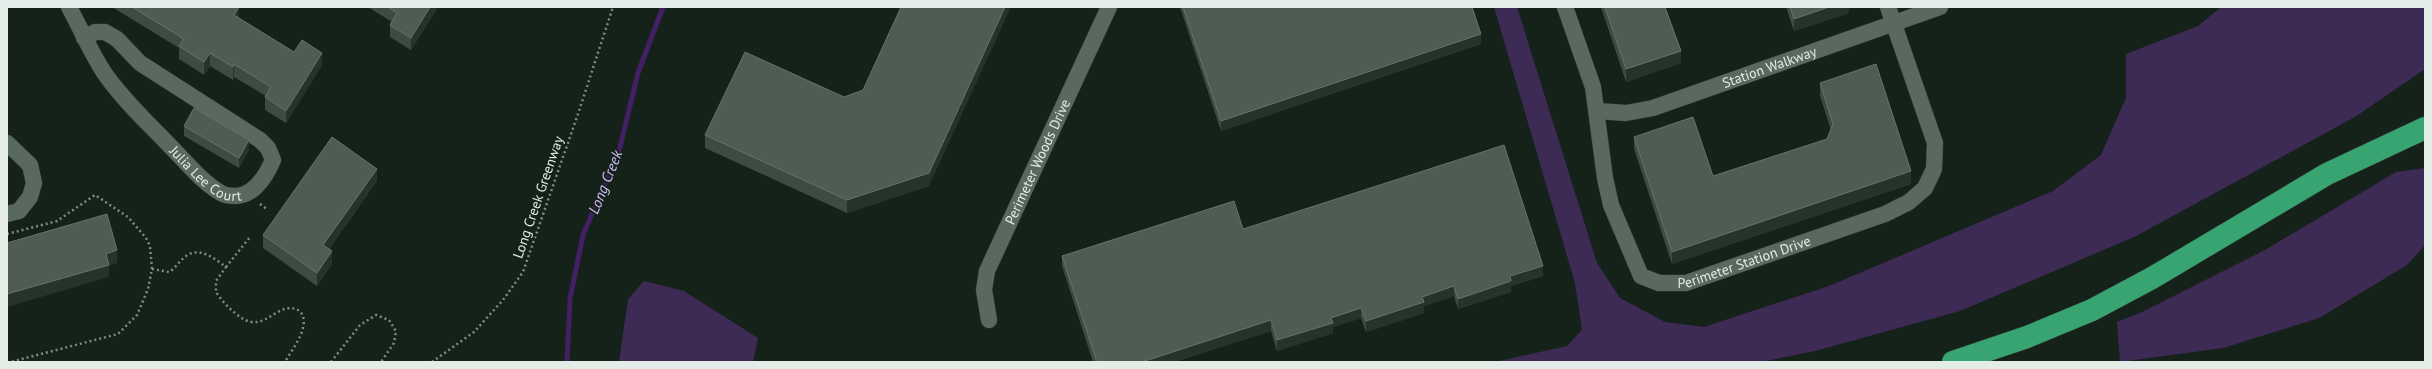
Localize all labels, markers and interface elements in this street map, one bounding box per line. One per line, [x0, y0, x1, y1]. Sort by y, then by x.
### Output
street label: Station Walkway [1720, 42, 1820, 92]
street label: Perimeter Woods Drive [1001, 96, 1074, 227]
street label: Long Creek Greenway [509, 133, 568, 261]
street label: Julia Lee Court [165, 141, 243, 205]
water label: Long Creek [584, 146, 627, 217]
street label: Perimeter Station Drive [1678, 231, 1813, 292]

